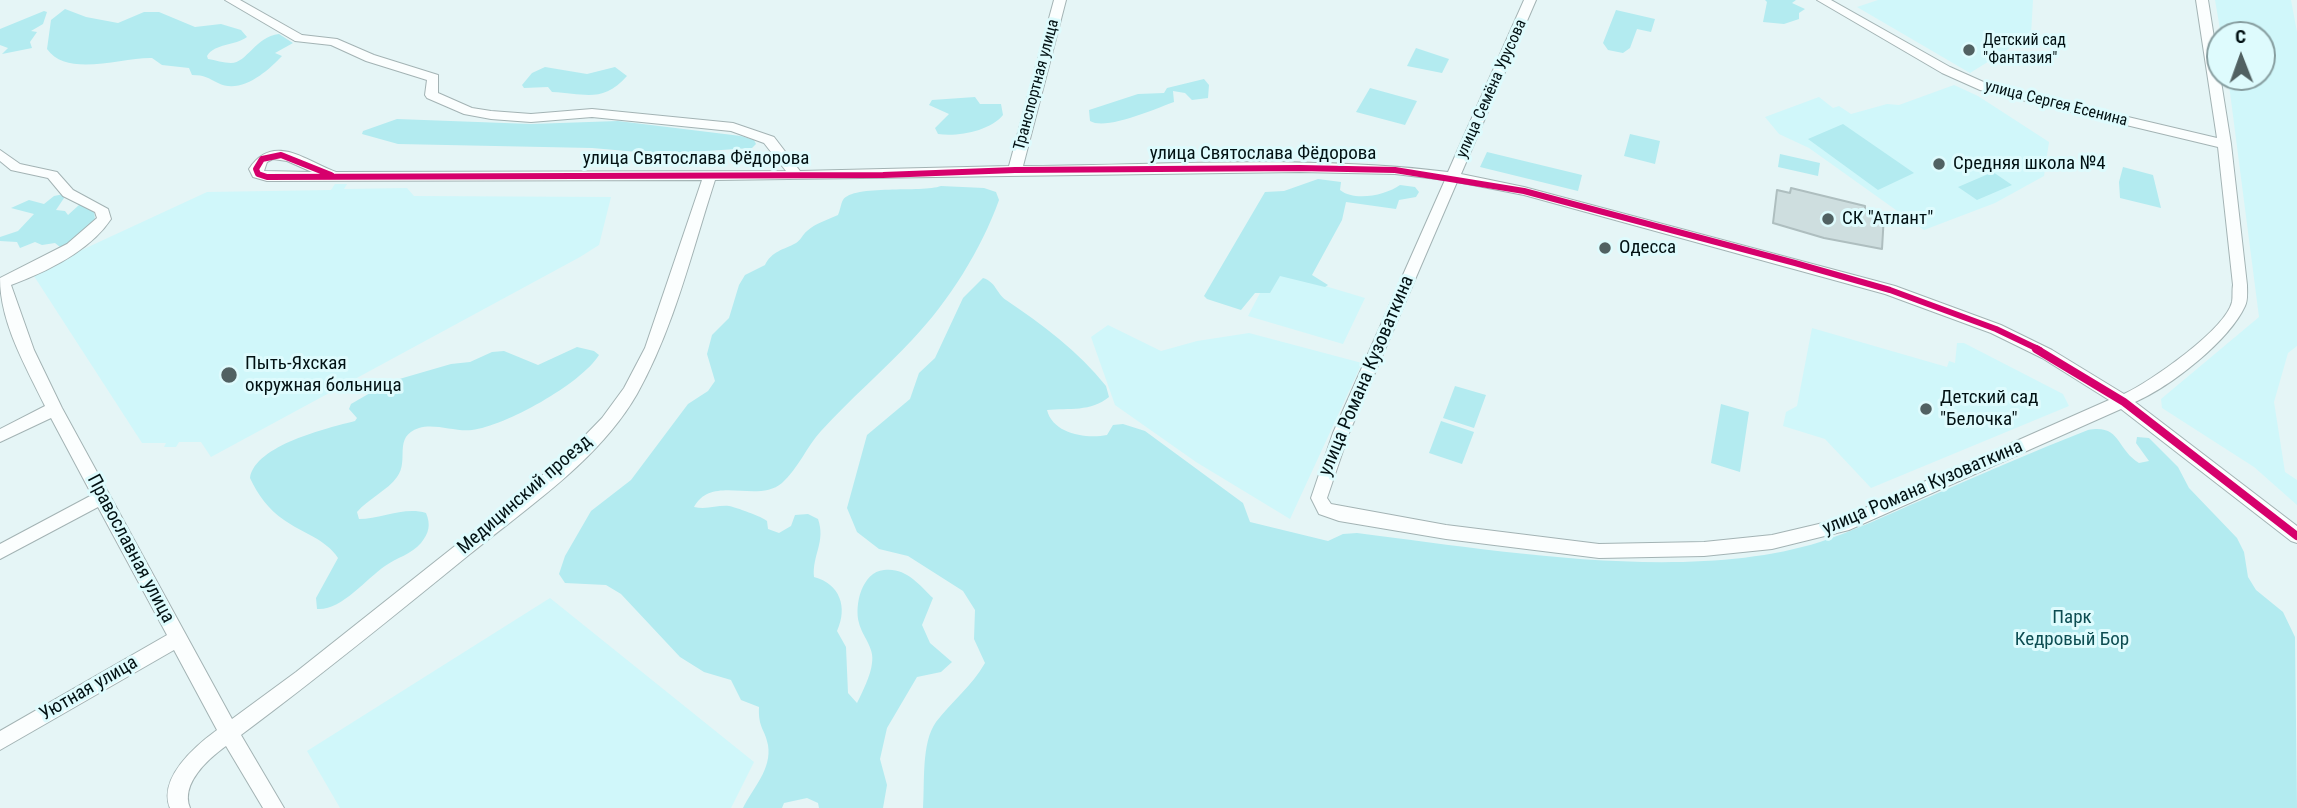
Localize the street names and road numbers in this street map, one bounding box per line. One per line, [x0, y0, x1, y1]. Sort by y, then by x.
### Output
street label: Транспортная улица [1010, 17, 1064, 153]
street label: улица Семёна Урусова [1453, 17, 1531, 161]
street label: улица Сергея Есенина [1983, 77, 2129, 131]
street label: улица Святослава Фёдорова [1150, 143, 1376, 165]
street label: улица Святослава Фёдорова [583, 148, 809, 170]
street label: улица Романа Кузоваткина [1314, 273, 1420, 479]
street label: Медицинский проезд [453, 431, 597, 559]
street label: улица Романа Кузоваткина [1820, 435, 2026, 541]
street label: Православная улица [81, 471, 179, 627]
street label: Уютная улица [36, 652, 142, 726]

